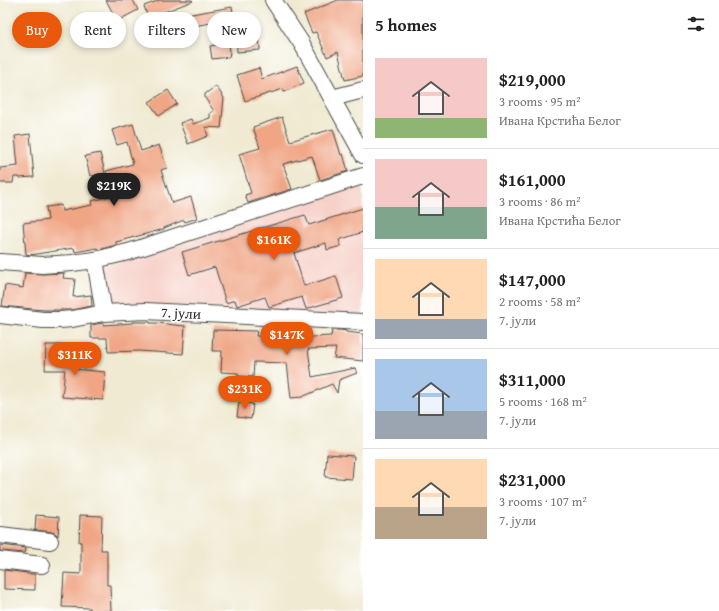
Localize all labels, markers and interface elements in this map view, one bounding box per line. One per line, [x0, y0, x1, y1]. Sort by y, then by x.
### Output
chip: Buy [12, 12, 62, 48]
chip: Rent [70, 12, 126, 48]
chip: Filters [134, 12, 199, 48]
chip: New [207, 12, 261, 48]
text: 5 homes [375, 12, 437, 37]
icon: filters [685, 13, 707, 35]
text: $219,000 [499, 67, 565, 92]
icon: home [407, 74, 455, 122]
text: 3 rooms · 95 m² [499, 92, 581, 111]
text: Ивана Крстића Белог [499, 111, 621, 130]
text: $161,000 [499, 167, 565, 192]
pin: $219K [86, 173, 142, 207]
icon: home [407, 175, 455, 223]
text: $219K [96, 176, 132, 195]
text: 3 rooms · 86 m² [499, 192, 581, 211]
text: Ивана Крстића Белог [499, 211, 621, 230]
pin: $161K [246, 227, 302, 261]
text: $161K [256, 230, 292, 249]
text: $147,000 [499, 267, 565, 292]
icon: home [407, 275, 455, 323]
text: 2 rooms · 58 m² [499, 292, 581, 311]
street label: 7. јули [160, 302, 202, 324]
text: 7. јули [499, 311, 536, 330]
pin: $147K [259, 322, 315, 356]
text: $147K [269, 325, 305, 344]
pin: $311K [47, 342, 103, 376]
text: $311K [57, 345, 93, 364]
text: $311,000 [499, 367, 565, 392]
icon: home [407, 375, 455, 423]
pin: $231K [217, 376, 273, 410]
text: $231K [227, 379, 263, 398]
text: 5 rooms · 168 m² [499, 392, 587, 411]
text: 7. јули [499, 411, 536, 430]
text: $231,000 [499, 467, 565, 492]
icon: home [407, 475, 455, 523]
text: 3 rooms · 107 m² [499, 492, 587, 511]
text: 7. јули [499, 511, 536, 530]

